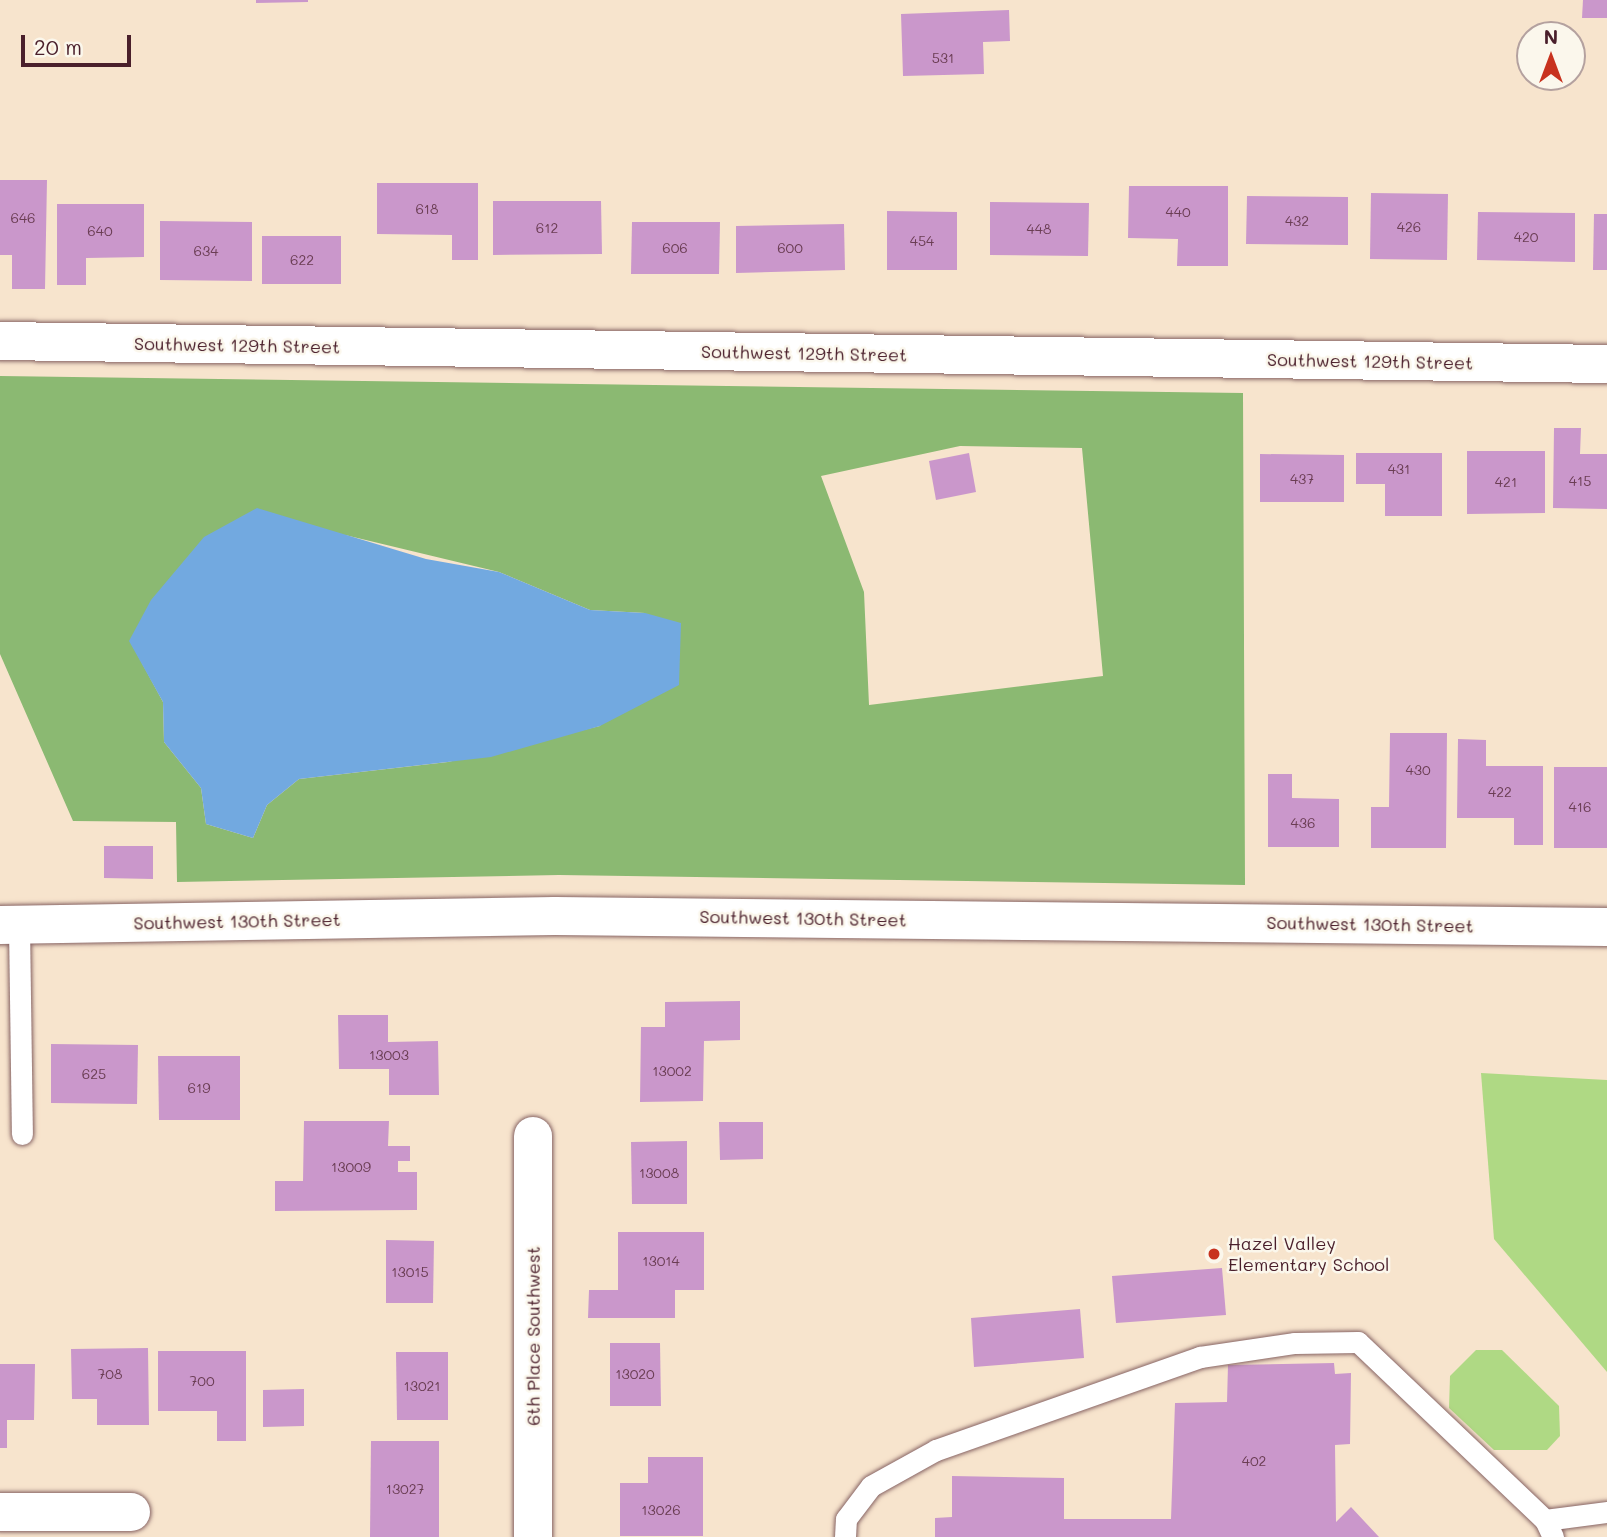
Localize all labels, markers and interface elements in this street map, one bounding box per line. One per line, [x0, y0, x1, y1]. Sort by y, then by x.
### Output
scale bar [24, 21, 135, 65]
north arrow [1516, 21, 1586, 91]
text: N [1544, 24, 1558, 49]
text: 20 m [34, 33, 82, 60]
house number: 531 [932, 50, 954, 66]
house number: 618 [415, 201, 439, 217]
house number: 440 [1165, 204, 1191, 220]
house number: 646 [10, 210, 36, 226]
house number: 432 [1285, 213, 1309, 229]
house number: 426 [1397, 219, 1421, 235]
house number: 612 [536, 220, 558, 236]
house number: 448 [1027, 221, 1051, 237]
house number: 640 [87, 223, 113, 239]
house number: 420 [1514, 229, 1538, 245]
house number: 454 [910, 233, 934, 249]
house number: 606 [662, 240, 688, 256]
house number: 600 [777, 240, 803, 256]
house number: 634 [194, 243, 218, 259]
house number: 622 [290, 252, 314, 268]
street label: Southwest 129th Street [134, 332, 340, 358]
street label: Southwest 129th Street [701, 340, 907, 366]
street label: Southwest 129th Street [1267, 348, 1473, 374]
house number: 431 [1388, 461, 1410, 477]
house number: 437 [1290, 471, 1314, 487]
house number: 415 [1569, 473, 1591, 489]
house number: 421 [1495, 474, 1517, 490]
house number: 430 [1405, 762, 1431, 778]
house number: 422 [1488, 784, 1512, 800]
house number: 416 [1569, 799, 1591, 815]
house number: 436 [1291, 815, 1315, 831]
street label: Southwest 130th Street [699, 905, 907, 931]
street label: Southwest 130th Street [133, 908, 341, 934]
street label: Southwest 130th Street [1266, 911, 1474, 937]
house number: 13003 [369, 1047, 409, 1063]
house number: 13002 [652, 1063, 692, 1079]
house number: 625 [82, 1066, 106, 1082]
house number: 619 [188, 1080, 210, 1096]
house number: 13009 [331, 1159, 371, 1175]
house number: 13008 [639, 1165, 679, 1181]
place label: Hazel Valley Elementary School [1228, 1233, 1389, 1276]
street label: 6th Place Southwest [522, 1246, 544, 1426]
marker: Hazel Valley Elementary School [1206, 1246, 1222, 1262]
house number: 13014 [642, 1253, 680, 1269]
house number: 13015 [391, 1264, 429, 1280]
house number: 708 [98, 1366, 122, 1382]
house number: 13020 [615, 1366, 655, 1382]
house number: 700 [189, 1373, 215, 1389]
house number: 13021 [403, 1378, 441, 1394]
house number: 402 [1242, 1453, 1266, 1469]
house number: 13027 [386, 1481, 424, 1497]
house number: 13026 [641, 1502, 681, 1518]

